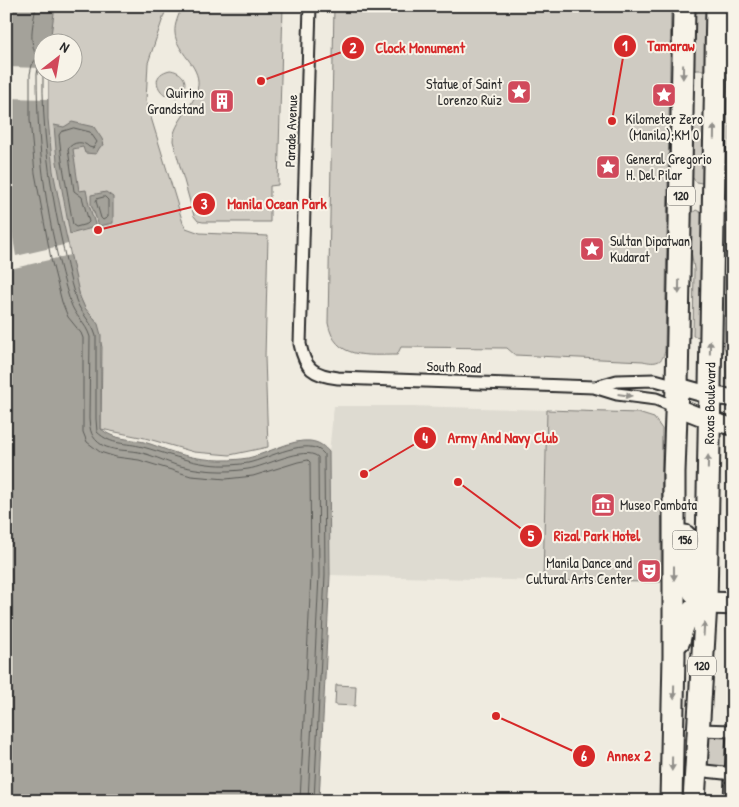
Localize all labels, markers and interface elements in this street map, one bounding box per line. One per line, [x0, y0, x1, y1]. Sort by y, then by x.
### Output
callout: Tamaraw [613, 31, 705, 61]
north arrow [32, 32, 82, 82]
callout: Clock Monument [340, 33, 475, 63]
text: 1 [622, 35, 628, 56]
text: Tamaraw [646, 35, 695, 56]
text: N [57, 36, 74, 57]
text: 2 [349, 37, 357, 58]
text: Clock Monument [375, 37, 466, 58]
one-way arrow [679, 65, 687, 81]
place label: Statue of Saint Lorenzo Ruiz [426, 74, 502, 109]
place icon: Statue of Saint Lorenzo Ruiz [506, 79, 532, 105]
place icon: Kilometer Zero (Manila);KM 0 [651, 82, 677, 108]
place label: Quirino Grandstand [147, 83, 205, 118]
building icon: Quirino Grandstand [209, 88, 235, 114]
street label: Parade Avenue [280, 94, 301, 168]
place label: Kilometer Zero (Manila);KM 0 [625, 109, 703, 144]
one-way arrow [710, 123, 718, 139]
place label: General Gregorio H. Del Pilar [626, 149, 712, 184]
place icon: General Gregorio H. Del Pilar [595, 154, 621, 180]
road number: 120 [667, 187, 695, 206]
callout: Manila Ocean Park [192, 189, 336, 219]
text: 3 [201, 193, 208, 214]
text: Manila Ocean Park [227, 193, 328, 214]
place label: Sultan Dipatwan Kudarat [610, 231, 690, 266]
place icon: Sultan Dipatwan Kudarat [579, 236, 605, 262]
one-way arrow [675, 280, 683, 296]
one-way arrow [706, 338, 714, 354]
street label: South Road [426, 356, 482, 377]
street label: Roxas Boulevard [699, 362, 719, 445]
one-way arrow [617, 391, 633, 399]
callout: Army And Navy Club [413, 423, 568, 453]
text: 4 [422, 427, 428, 448]
text: Army And Navy Club [448, 427, 558, 449]
one-way arrow [704, 454, 712, 470]
museum icon: Museo Pambata [590, 492, 616, 518]
place label: Museo Pambata [620, 495, 698, 514]
callout: Rizal Park Hotel [518, 521, 650, 551]
text: 5 [528, 525, 535, 546]
text: Rizal Park Hotel [554, 525, 641, 546]
road number: 156 [672, 530, 698, 550]
place label: Manila Dance and Cultural Arts Center [526, 553, 633, 588]
theatre icon: Manila Dance and Cultural Arts Center [636, 558, 662, 584]
one-way arrow [670, 565, 678, 581]
one-way arrow [701, 620, 709, 636]
road number: 120 [688, 656, 716, 676]
one-way arrow [669, 684, 677, 700]
callout: Annex 2 [572, 741, 661, 771]
text: 6 [581, 745, 587, 766]
text: Annex 2 [607, 745, 652, 766]
one-way arrow [668, 757, 676, 773]

